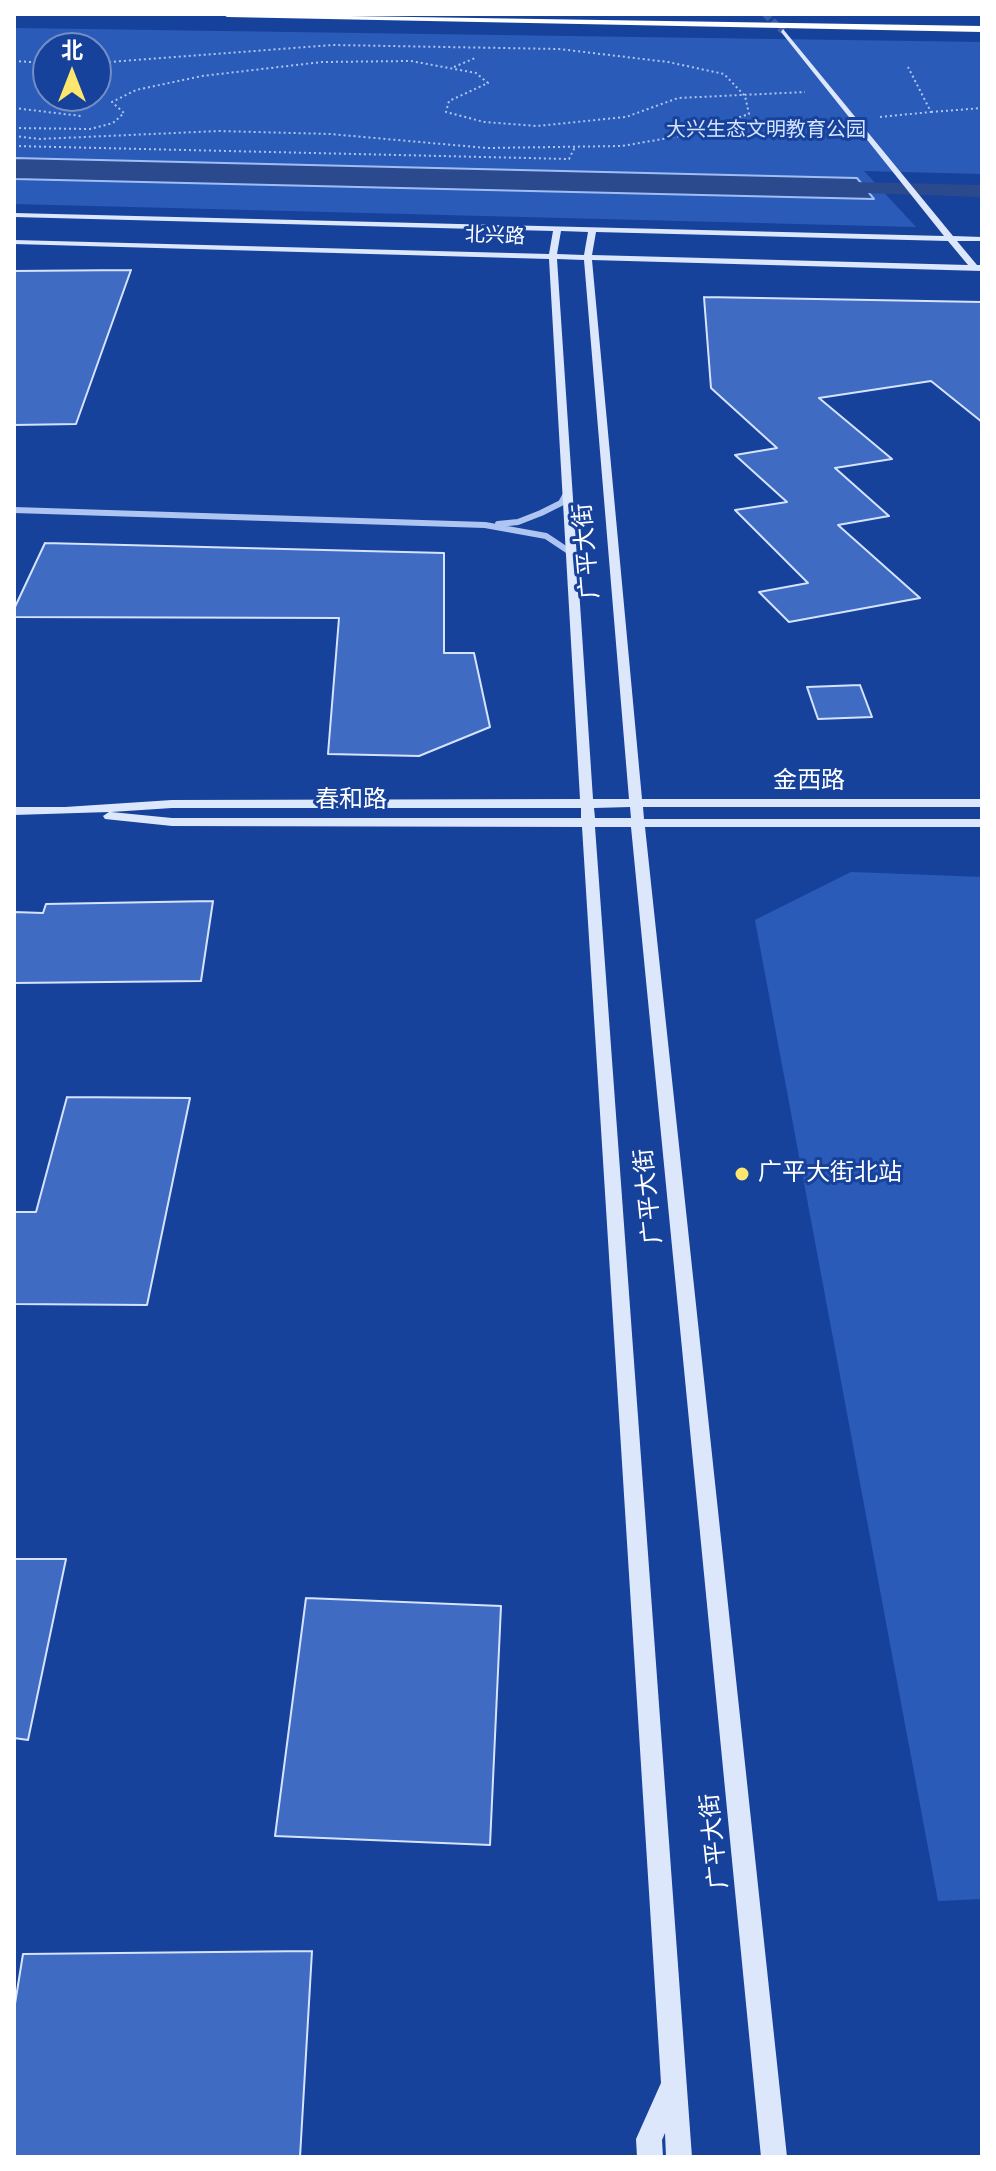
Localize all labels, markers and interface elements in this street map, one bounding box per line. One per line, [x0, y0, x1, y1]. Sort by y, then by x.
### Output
north arrow [32, 32, 112, 112]
text: 北 [61, 33, 83, 67]
park label: 大兴生态文明教育公园 [666, 119, 866, 143]
street label: 北兴路 [465, 224, 525, 250]
street label: 广平大街 [569, 502, 607, 600]
street label: 金西路 [773, 768, 845, 796]
street label: 春和路 [315, 787, 387, 815]
street label: 广平大街 [631, 1147, 669, 1245]
place label: 广平大街北站 [758, 1160, 902, 1188]
marker: 广平大街北站 [733, 1165, 751, 1183]
street label: 广平大街 [697, 1792, 735, 1890]

